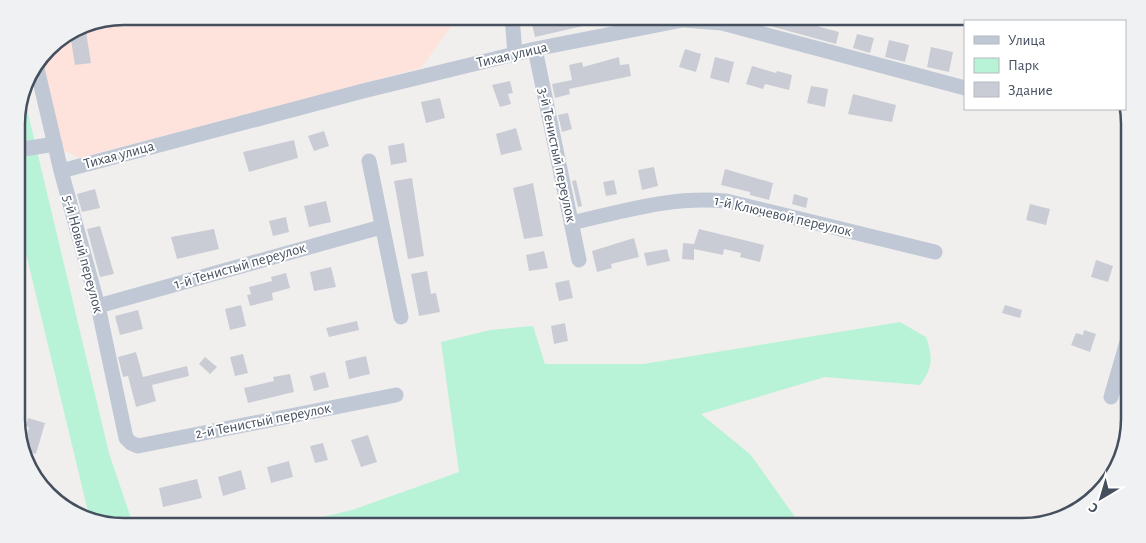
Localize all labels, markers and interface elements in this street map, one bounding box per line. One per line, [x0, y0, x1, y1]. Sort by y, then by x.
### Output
legend [964, 20, 1126, 110]
text: Улица [1008, 33, 1045, 48]
street label: Тихая улица [475, 40, 549, 70]
text: Парк [1008, 58, 1039, 73]
text: Здание [1008, 83, 1053, 98]
street label: 3-й Тенистый переулок [535, 86, 579, 224]
street label: Тихая улица [82, 138, 156, 172]
street label: 5-й Новый переулок [60, 193, 106, 315]
street label: 1-й Ключевой переулок [713, 193, 853, 239]
street label: 1-й Тенистый переулок [172, 240, 308, 292]
street label: 2-й Тенистый переулок [194, 400, 332, 442]
north arrow [1076, 473, 1126, 523]
text: С [1086, 499, 1101, 515]

